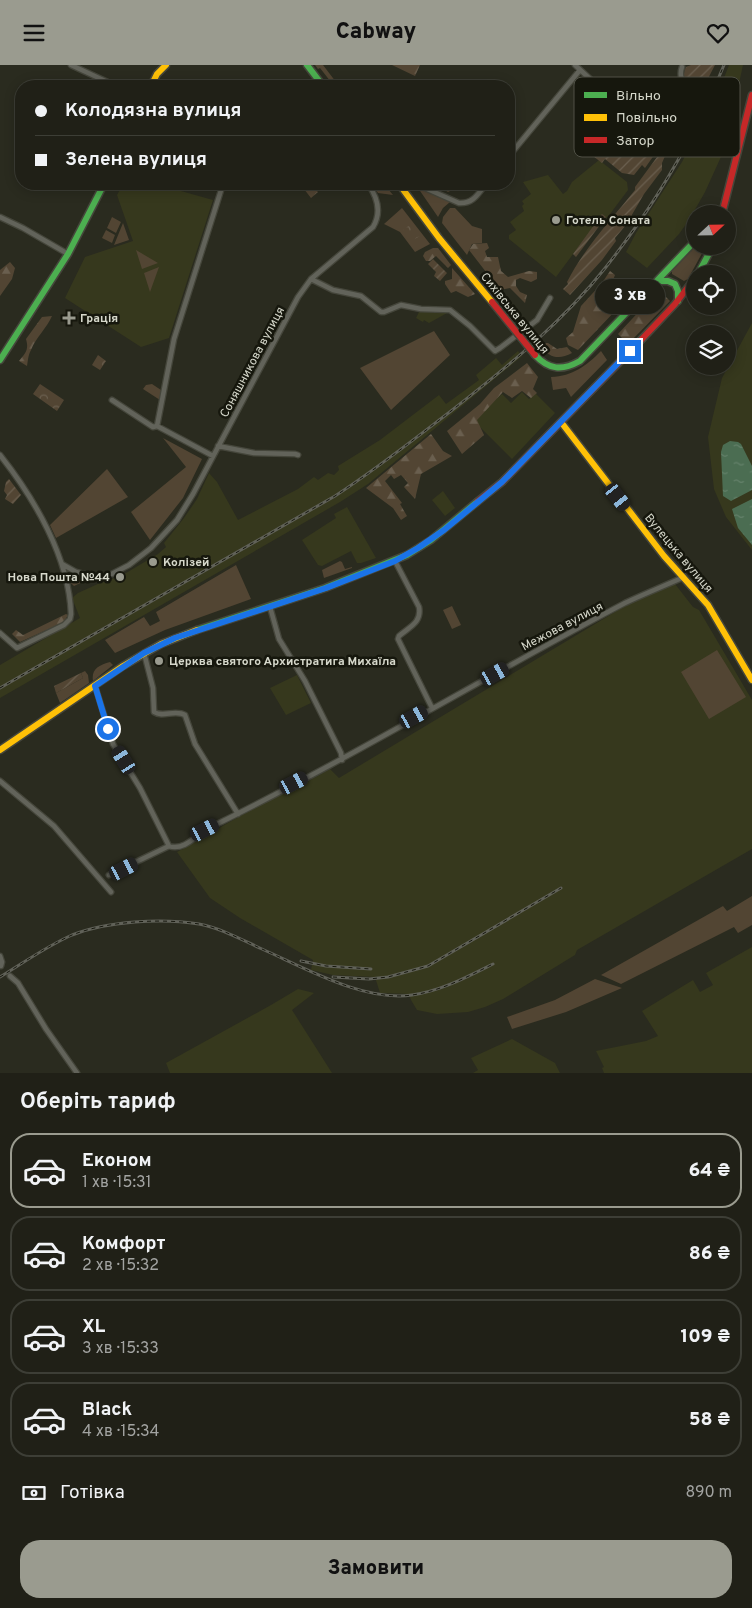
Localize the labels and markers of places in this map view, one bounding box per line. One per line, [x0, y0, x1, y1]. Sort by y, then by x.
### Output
place label: Готель Соната [566, 213, 650, 229]
marker: Готель Соната [550, 214, 562, 226]
marker: Грація [62, 311, 76, 325]
place label: Грація [80, 311, 118, 327]
place label: Колізей [163, 555, 209, 571]
marker: Колізей [147, 556, 159, 568]
place label: Нова Пошта №44 [8, 570, 110, 586]
marker: Нова Пошта №44 [114, 571, 126, 583]
place label: Церква святого Архистратига Михаїла [169, 654, 396, 670]
marker: Церква святого Архистратига Михаїла [153, 655, 165, 667]

